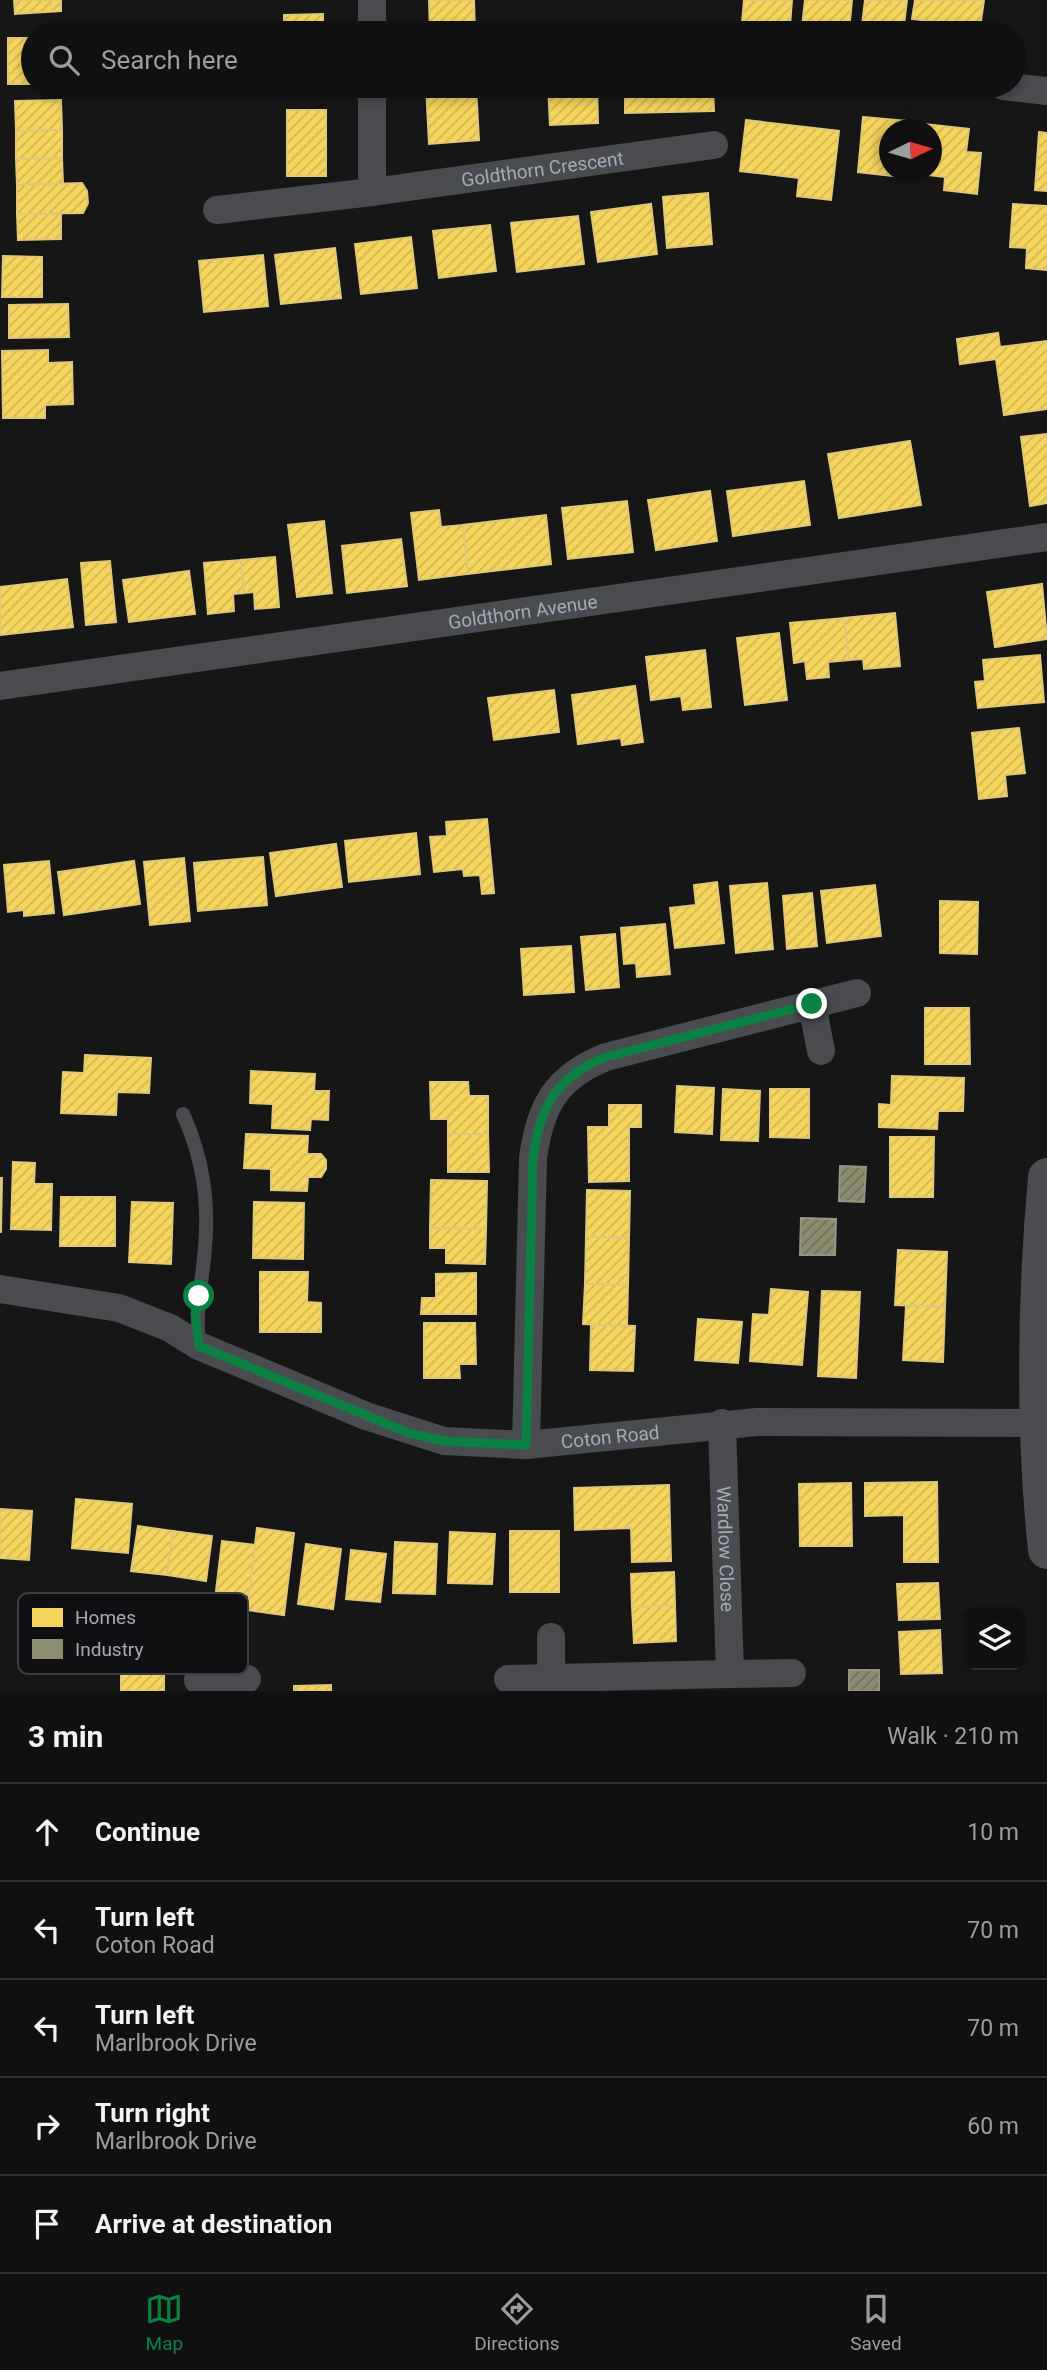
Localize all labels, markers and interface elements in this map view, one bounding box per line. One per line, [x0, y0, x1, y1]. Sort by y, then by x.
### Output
search box [21, 21, 1026, 98]
icon: search [45, 41, 83, 79]
text: Search here [101, 45, 238, 75]
north arrow [879, 119, 942, 182]
street label: Goldthorn Crescent [460, 147, 625, 192]
street label: Goldthorn Avenue [447, 590, 599, 634]
route end [796, 988, 827, 1019]
route start [183, 1280, 214, 1311]
street label: Coton Road [560, 1421, 660, 1453]
street label: Wardlow Close [712, 1486, 739, 1612]
legend [18, 1593, 248, 1674]
text: Homes [75, 1606, 136, 1629]
map controls [963, 1607, 1026, 1670]
button: layers [963, 1607, 1026, 1670]
text: Industry [75, 1638, 143, 1661]
text: 3 min [28, 1719, 103, 1754]
text: Walk · 210 m [887, 1723, 1019, 1750]
icon: ahead [28, 1813, 66, 1851]
text: Continue [95, 1817, 200, 1847]
text: 10 m [967, 1819, 1019, 1846]
text: Turn left [95, 1902, 194, 1932]
icon: left [28, 1911, 66, 1949]
text: 70 m [967, 1917, 1019, 1944]
text: Coton Road [95, 1932, 215, 1959]
text: Turn left [95, 2000, 194, 2030]
icon: left [28, 2009, 66, 2047]
text: 70 m [967, 2015, 1019, 2042]
text: Marlbrook Drive [95, 2030, 257, 2057]
text: Turn right [95, 2098, 210, 2128]
icon: right [28, 2107, 66, 2145]
text: 60 m [967, 2113, 1019, 2140]
text: Marlbrook Drive [95, 2128, 257, 2155]
icon: arrive [28, 2205, 66, 2243]
text: Arrive at destination [95, 2209, 332, 2239]
tab: Map [145, 2290, 183, 2355]
tab: Directions [474, 2290, 559, 2355]
tab: Saved [850, 2290, 902, 2355]

